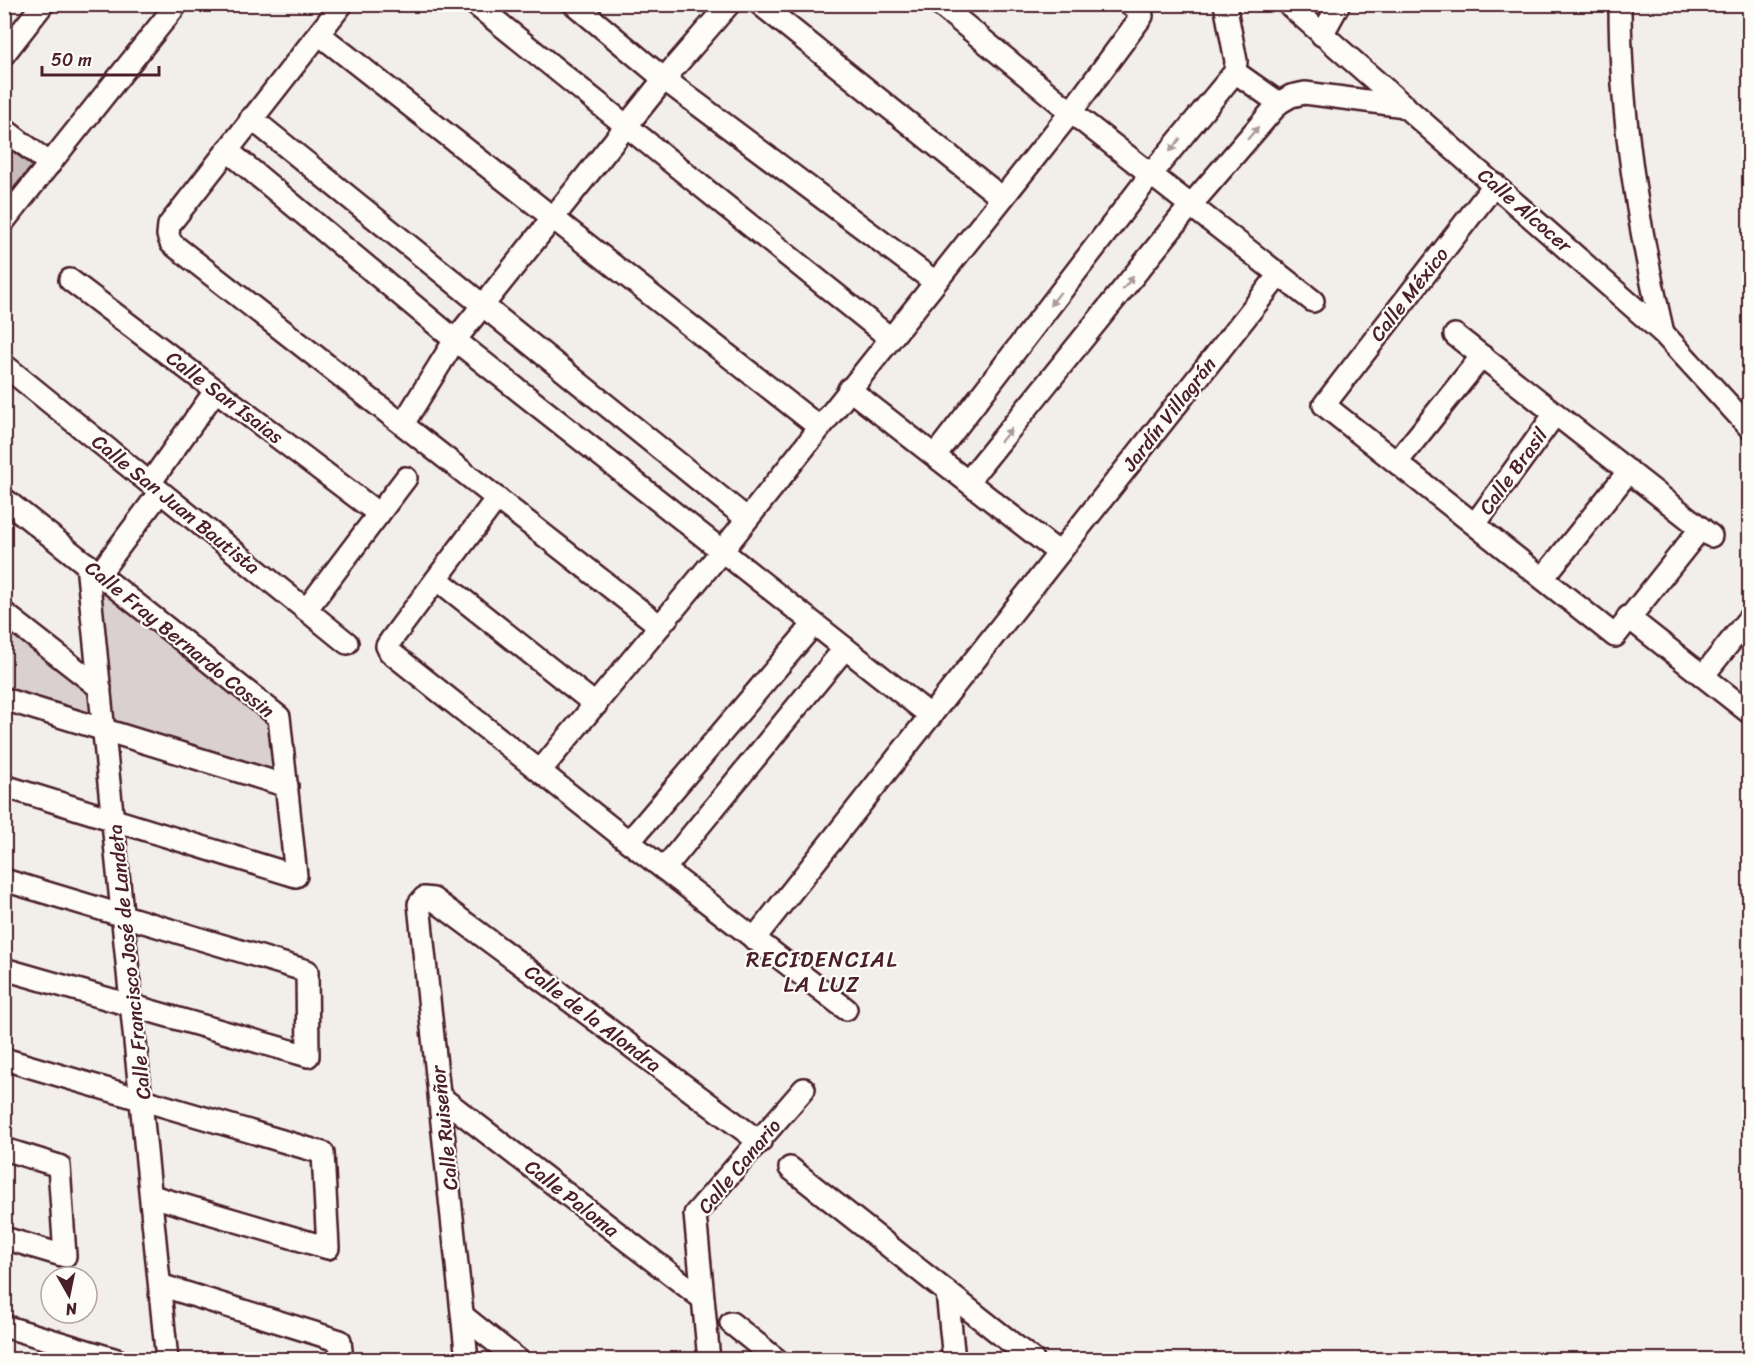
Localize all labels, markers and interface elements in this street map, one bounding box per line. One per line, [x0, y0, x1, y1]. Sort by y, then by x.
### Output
scale bar [42, 39, 159, 77]
text: 50 m [51, 44, 92, 76]
one-way arrow [1246, 126, 1259, 141]
one-way arrow [1169, 138, 1182, 153]
street label: Calle Alcocer [1469, 159, 1581, 262]
street label: Calle México [1361, 239, 1458, 349]
one-way arrow [1121, 276, 1134, 291]
one-way arrow [1050, 292, 1062, 307]
street label: Calle San Isaias [158, 341, 292, 454]
street label: Jardín Villagrán [1113, 349, 1226, 480]
street label: Calle Brasil [1470, 419, 1558, 522]
street label: Calle San Juan Bautista [84, 425, 268, 584]
one-way arrow [999, 427, 1012, 443]
street label: Calle Fray Bernardo Cossin [77, 551, 283, 728]
street label: Calle Francisco José de Landeta [98, 823, 161, 1101]
district label: RECIDENCIAL LA LUZ [746, 940, 898, 1004]
street label: Calle de la Alondra [517, 955, 669, 1082]
street label: Calle Ruiseñor [420, 1062, 468, 1192]
street label: Calle Canario [689, 1110, 790, 1222]
street label: Calle Paloma [517, 1150, 628, 1247]
north arrow [39, 1265, 99, 1325]
text: N [63, 1294, 80, 1325]

